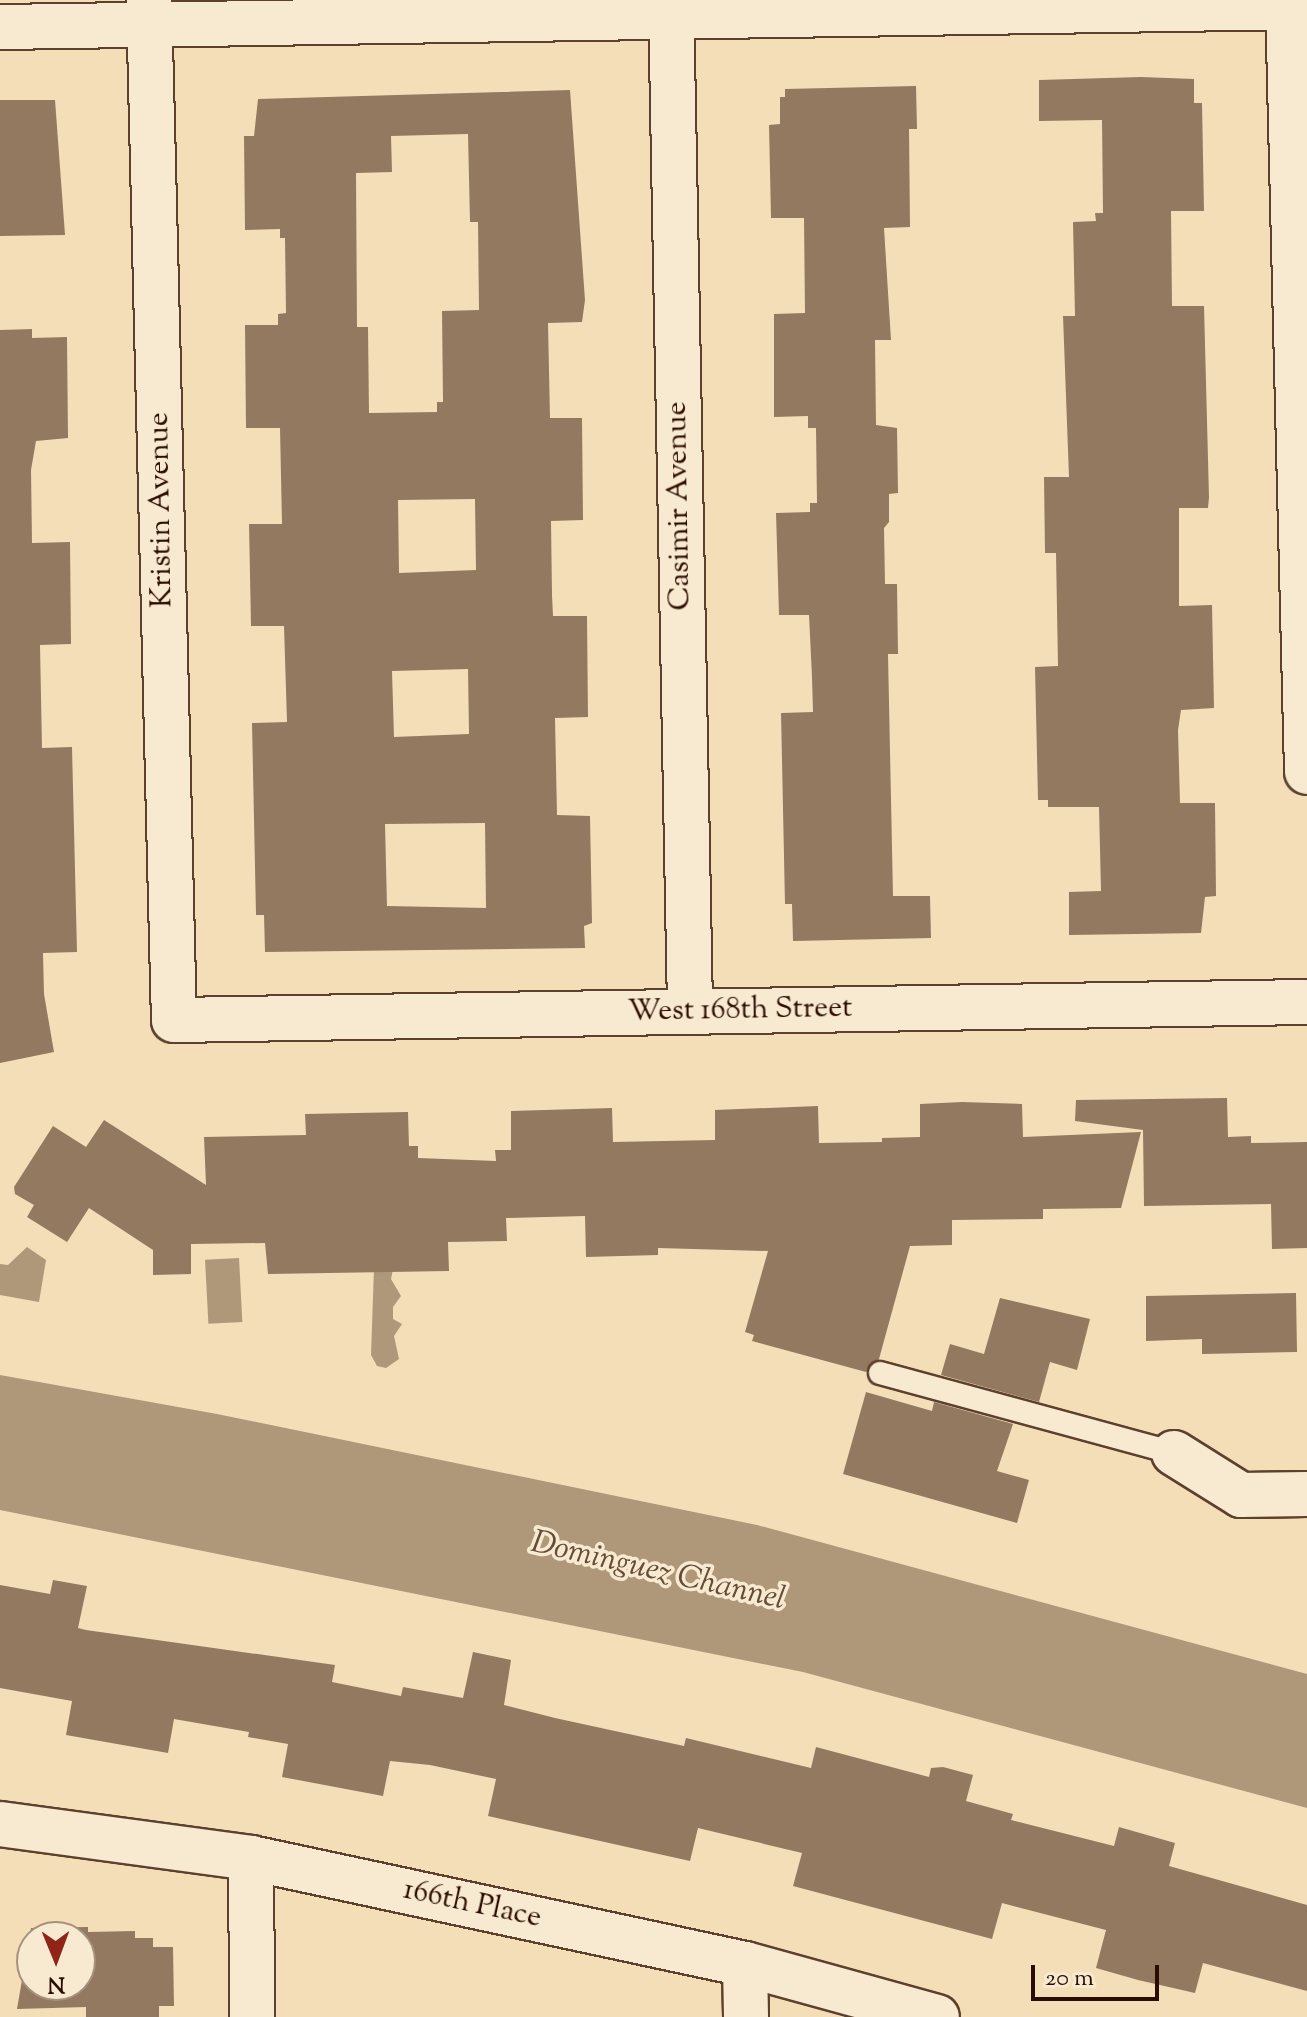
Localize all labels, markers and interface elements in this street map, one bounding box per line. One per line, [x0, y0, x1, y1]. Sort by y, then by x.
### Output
street label: Casimir Avenue [660, 401, 700, 611]
street label: Kristin Avenue [142, 412, 182, 608]
street label: West 168th Street [627, 991, 853, 1031]
water label: Dominguez Channel [527, 1524, 789, 1620]
street label: 166th Place [400, 1873, 544, 1937]
north arrow [16, 1921, 96, 2001]
scale bar [1035, 1949, 1163, 1999]
text: 20 m [1045, 1962, 1094, 1996]
text: N [47, 1967, 65, 1999]

